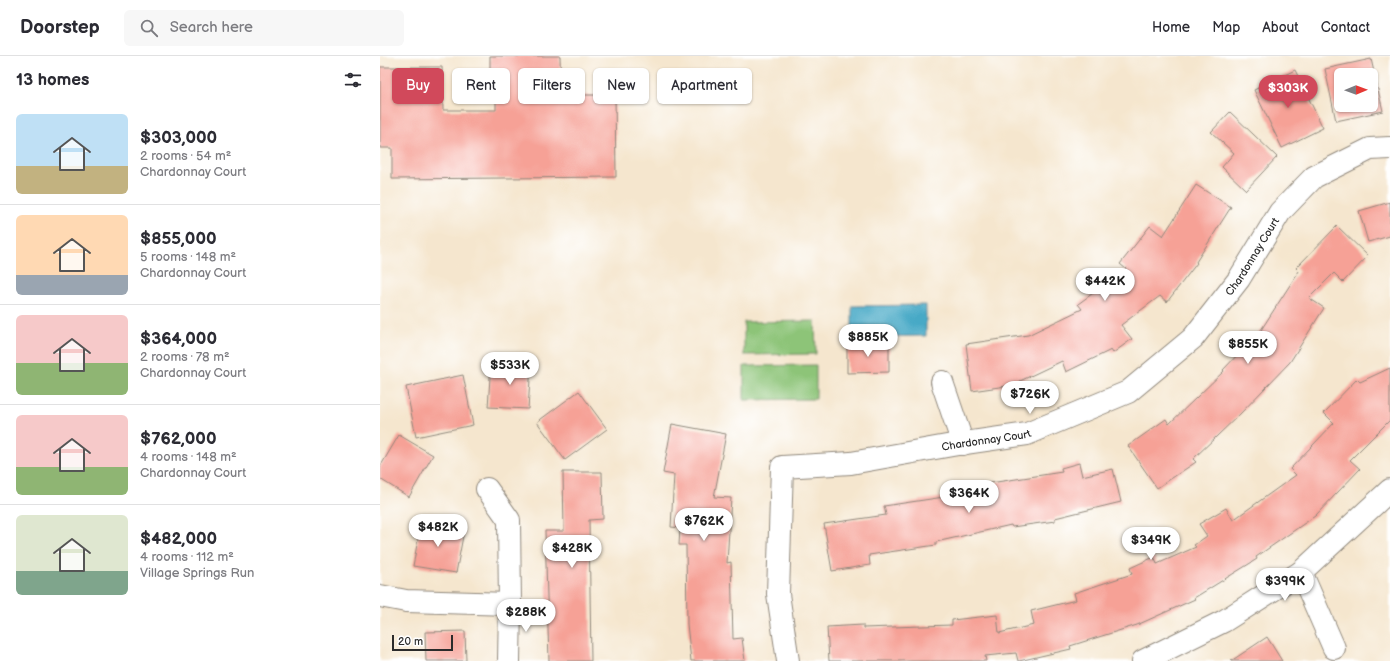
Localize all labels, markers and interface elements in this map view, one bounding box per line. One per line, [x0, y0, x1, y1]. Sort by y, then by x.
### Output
search box [124, 10, 404, 46]
text: Doorstep [20, 16, 100, 39]
icon: search [138, 17, 160, 39]
text: Search here [170, 18, 253, 37]
text: Home [1152, 19, 1190, 36]
text: Map [1212, 19, 1240, 36]
text: About [1262, 19, 1299, 36]
text: Contact [1321, 19, 1370, 36]
chip: Buy [392, 68, 444, 104]
chip: Rent [452, 68, 510, 104]
chip: Filters [518, 68, 585, 104]
chip: New [593, 68, 649, 104]
chip: Apartment [657, 68, 752, 104]
north arrow [1334, 68, 1378, 112]
map controls [1334, 68, 1378, 112]
icon: filters [342, 69, 364, 91]
text: 13 homes [16, 70, 89, 90]
pin: $303K [1260, 75, 1316, 109]
text: $303K [1268, 80, 1308, 96]
text: $303,000 [140, 128, 217, 148]
icon: home [48, 130, 96, 178]
text: 2 rooms · 54 m² [140, 148, 231, 164]
text: Chardonnay Court [140, 164, 246, 180]
street label: Chardonnay Court [1222, 215, 1282, 298]
text: $855,000 [140, 229, 217, 249]
icon: home [48, 231, 96, 279]
text: 5 rooms · 148 m² [140, 249, 236, 265]
text: Chardonnay Court [140, 265, 246, 281]
pin: $442K [1077, 268, 1133, 302]
text: $442K [1085, 273, 1125, 289]
pin: $885K [840, 324, 896, 358]
text: $364,000 [140, 329, 217, 349]
text: $885K [848, 329, 888, 345]
icon: home [48, 331, 96, 379]
pin: $855K [1220, 331, 1276, 365]
text: $855K [1228, 336, 1268, 352]
text: 2 rooms · 78 m² [140, 349, 230, 365]
pin: $533K [482, 352, 538, 386]
text: $533K [490, 357, 530, 373]
text: Chardonnay Court [140, 365, 246, 381]
pin: $726K [1002, 381, 1058, 415]
text: $726K [1010, 386, 1050, 402]
street label: Chardonnay Court [941, 426, 1033, 453]
text: $762,000 [140, 429, 216, 449]
icon: home [48, 431, 96, 479]
text: 4 rooms · 148 m² [140, 449, 237, 465]
text: Chardonnay Court [140, 465, 246, 481]
pin: $364K [941, 480, 997, 514]
text: $364K [949, 485, 989, 501]
pin: $762K [676, 508, 732, 542]
text: $762K [684, 513, 724, 529]
pin: $482K [410, 514, 466, 548]
text: $482K [418, 519, 458, 535]
pin: $349K [1123, 527, 1179, 561]
text: $482,000 [140, 529, 217, 549]
icon: home [48, 531, 96, 579]
text: $349K [1131, 532, 1171, 548]
pin: $428K [544, 535, 600, 569]
text: $428K [552, 540, 592, 556]
text: 4 rooms · 112 m² [140, 549, 234, 565]
text: Village Springs Run [140, 565, 254, 581]
pin: $399K [1257, 568, 1313, 602]
text: $399K [1265, 573, 1305, 589]
pin: $288K [498, 599, 554, 633]
text: $288K [506, 604, 546, 620]
scale bar [392, 633, 453, 652]
text: 20 m [398, 635, 423, 648]

